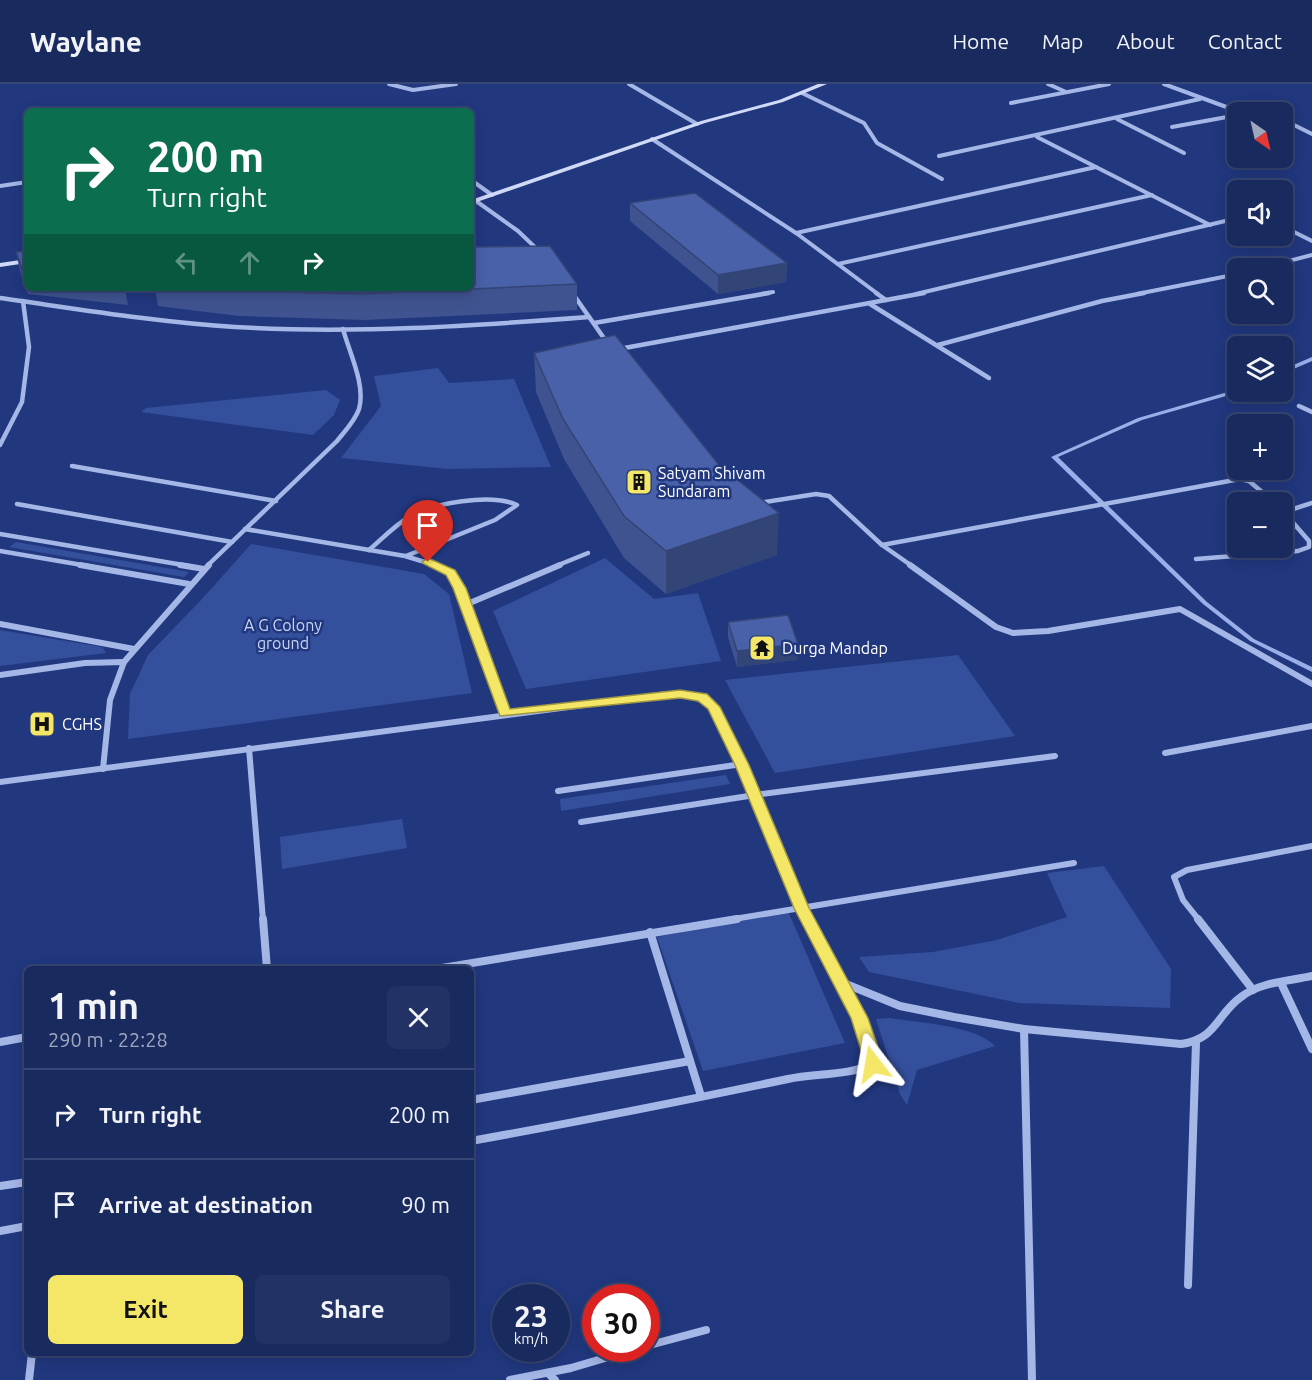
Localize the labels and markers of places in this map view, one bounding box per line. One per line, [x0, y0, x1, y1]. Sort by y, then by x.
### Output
place label: Satyam Shivam Sundaram [658, 464, 766, 500]
building icon: Satyam Shivam Sundaram [624, 467, 654, 497]
pin [402, 500, 453, 562]
temple icon: Durga Mandap [747, 633, 777, 663]
place label: Durga Mandap [782, 639, 888, 657]
hospital icon: CGHS [27, 709, 57, 739]
place label: CGHS [62, 715, 102, 733]

